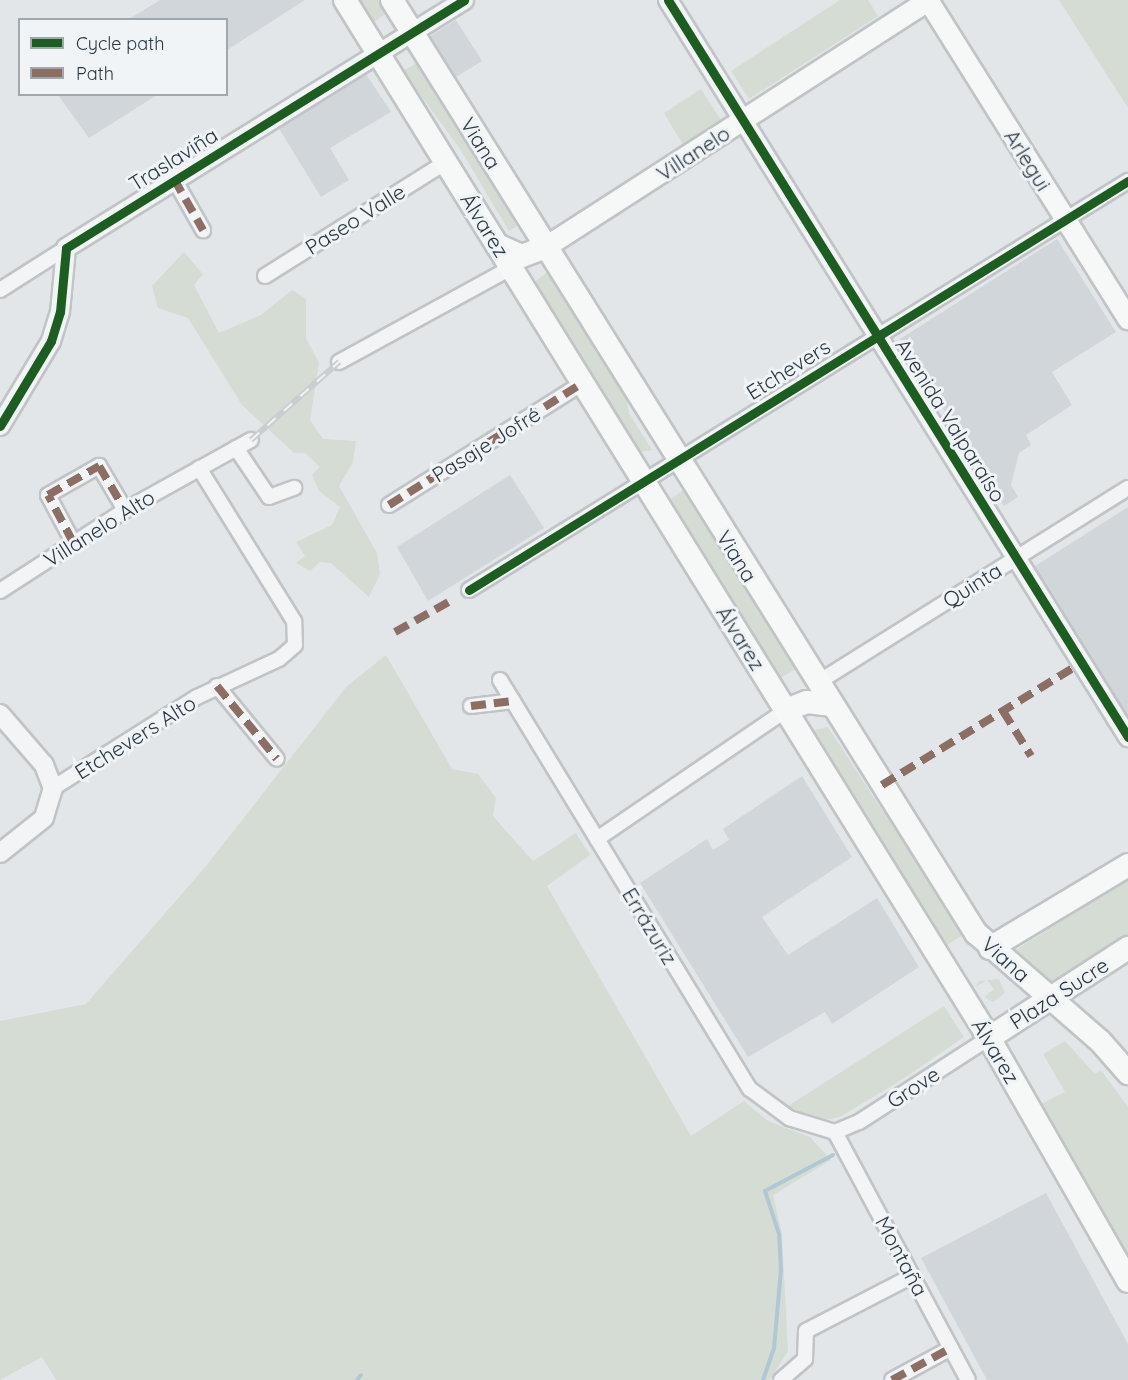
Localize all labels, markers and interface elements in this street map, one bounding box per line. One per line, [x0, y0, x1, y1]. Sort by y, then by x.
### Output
legend [18, 18, 228, 96]
text: Cycle path [76, 32, 164, 55]
text: Path [76, 62, 114, 85]
street label: Viana [455, 113, 507, 173]
street label: Villanelo [652, 120, 734, 186]
street label: Traslaviña [124, 122, 222, 196]
street label: Arlegui [999, 125, 1057, 195]
street label: Paseo Valle [300, 178, 410, 260]
street label: Álvarez [455, 188, 515, 262]
street label: Etchevers [741, 333, 835, 405]
street label: Avenida Valparaíso [891, 334, 1011, 506]
street label: Pasaje Jofré [427, 401, 545, 487]
street label: Villanelo Alto [39, 484, 159, 572]
street label: Viana [711, 526, 763, 586]
street label: Quinta [938, 557, 1006, 613]
street label: Álvarez [711, 601, 771, 675]
street label: Etchevers Alto [70, 690, 200, 784]
street label: Errázuriz [617, 883, 683, 969]
street label: Viana [977, 931, 1035, 987]
street label: Plaza Sucre [1005, 952, 1113, 1034]
street label: Álvarez [967, 1014, 1025, 1088]
street label: Grove [882, 1061, 944, 1113]
street label: Montaña [870, 1212, 934, 1300]

